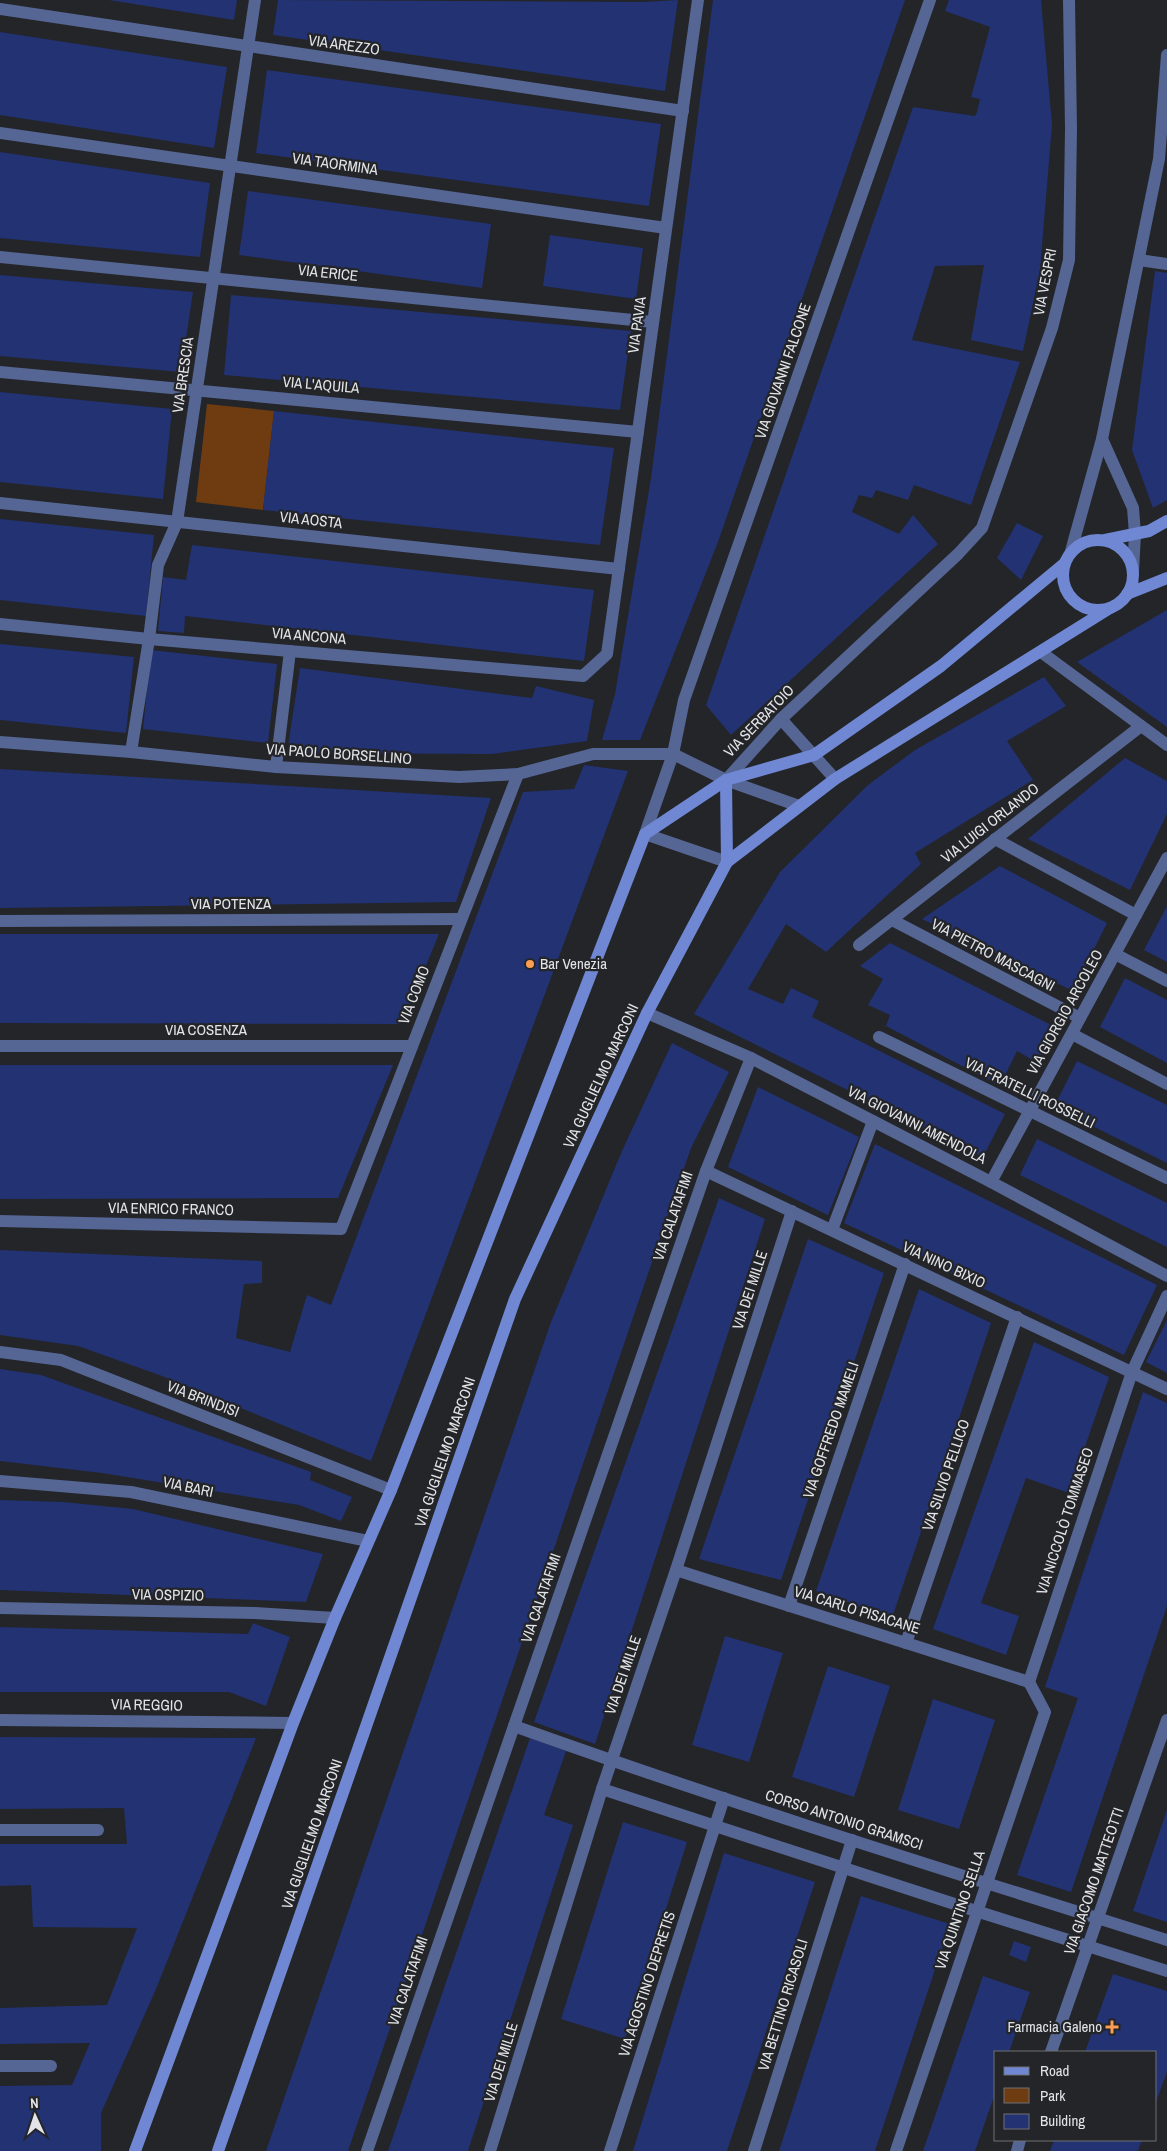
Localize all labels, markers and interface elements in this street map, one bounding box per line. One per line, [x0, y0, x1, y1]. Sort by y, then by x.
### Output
street label: VIA AREZZO [307, 29, 381, 60]
street label: VIA TAORMINA [291, 147, 380, 180]
street label: VIA VESPRI [1028, 247, 1061, 317]
street label: VIA ERICE [297, 259, 359, 286]
street label: VIA PAVIA [622, 294, 651, 355]
street label: VIA GIOVANNI FALCONE [749, 300, 816, 442]
street label: VIA BRESCIA [167, 335, 198, 414]
street label: VIA L'AQUILA [282, 371, 361, 398]
street label: VIA AOSTA [279, 506, 344, 533]
street label: VIA ANCONA [271, 622, 348, 649]
street label: VIA SERBATOIO [719, 680, 799, 761]
street label: VIA PAOLO BORSELLINO [265, 738, 413, 769]
street label: VIA LUIGI ORLANDO [936, 778, 1043, 867]
street label: VIA POTENZA [191, 893, 272, 914]
street label: VIA PIETRO MASCAGNI [928, 913, 1059, 996]
street label: VIA GIORGIO ARCOLEO [1022, 946, 1108, 1078]
place label: Bar Venezia [540, 953, 607, 974]
marker: Bar Venezia [524, 958, 536, 970]
street label: VIA COMO [393, 963, 434, 1027]
street label: VIA GUGLIELMO MARCONI [558, 1000, 643, 1151]
street label: VIA COSENZA [165, 1019, 248, 1040]
street label: VIA FRATELLI ROSSELLI [961, 1052, 1099, 1133]
street label: VIA GIOVANNI AMENDOLA [844, 1080, 991, 1169]
street label: VIA CALATAFIMI [647, 1168, 698, 1263]
street label: VIA ENRICO FRANCO [108, 1197, 234, 1220]
street label: VIA NINO BIXIO [899, 1236, 989, 1293]
street label: VIA DEI MILLE [727, 1248, 772, 1332]
street label: VIA GOFFREDO MAMELI [797, 1359, 864, 1501]
street label: VIA GUGLIELMO MARCONI [409, 1374, 480, 1530]
street label: VIA BRINDISI [164, 1375, 242, 1422]
street label: VIA SILVIO PELLICO [917, 1416, 974, 1533]
street label: VIA NICCOLÒ TOMMASEO [1031, 1445, 1098, 1597]
street label: VIA BARI [161, 1471, 215, 1502]
street label: VIA CALATAFIMI [515, 1550, 566, 1645]
street label: VIA CARLO PISACANE [792, 1580, 923, 1639]
street label: VIA OSPIZIO [132, 1583, 204, 1606]
street label: VIA DEI MILLE [599, 1633, 646, 1717]
street label: VIA REGGIO [111, 1693, 183, 1716]
street label: VIA GUGLIELMO MARCONI [276, 1756, 347, 1912]
street label: CORSO ANTONIO GRAMSCI [763, 1784, 926, 1855]
street label: VIA GIACOMO MATTEOTTI [1058, 1804, 1129, 1957]
street label: VIA QUINTINO SELLA [929, 1847, 990, 1972]
street label: VIA AGOSTINO DEPRETIS [613, 1908, 680, 2059]
street label: VIA CALATAFIMI [382, 1933, 433, 2028]
street label: VIA BETTINO RICASOLI [752, 1936, 813, 2073]
place label: Farmacia Galeno [1008, 2016, 1102, 2037]
street label: VIA DEI MILLE [478, 2020, 523, 2104]
marker: Farmacia Galeno [1106, 2021, 1118, 2033]
legend [994, 2051, 1157, 2141]
text: Road [1040, 2060, 1069, 2081]
text: Park [1040, 2085, 1066, 2106]
north arrow [10, 2091, 60, 2141]
text: N [30, 2094, 39, 2112]
text: Building [1040, 2110, 1085, 2131]

